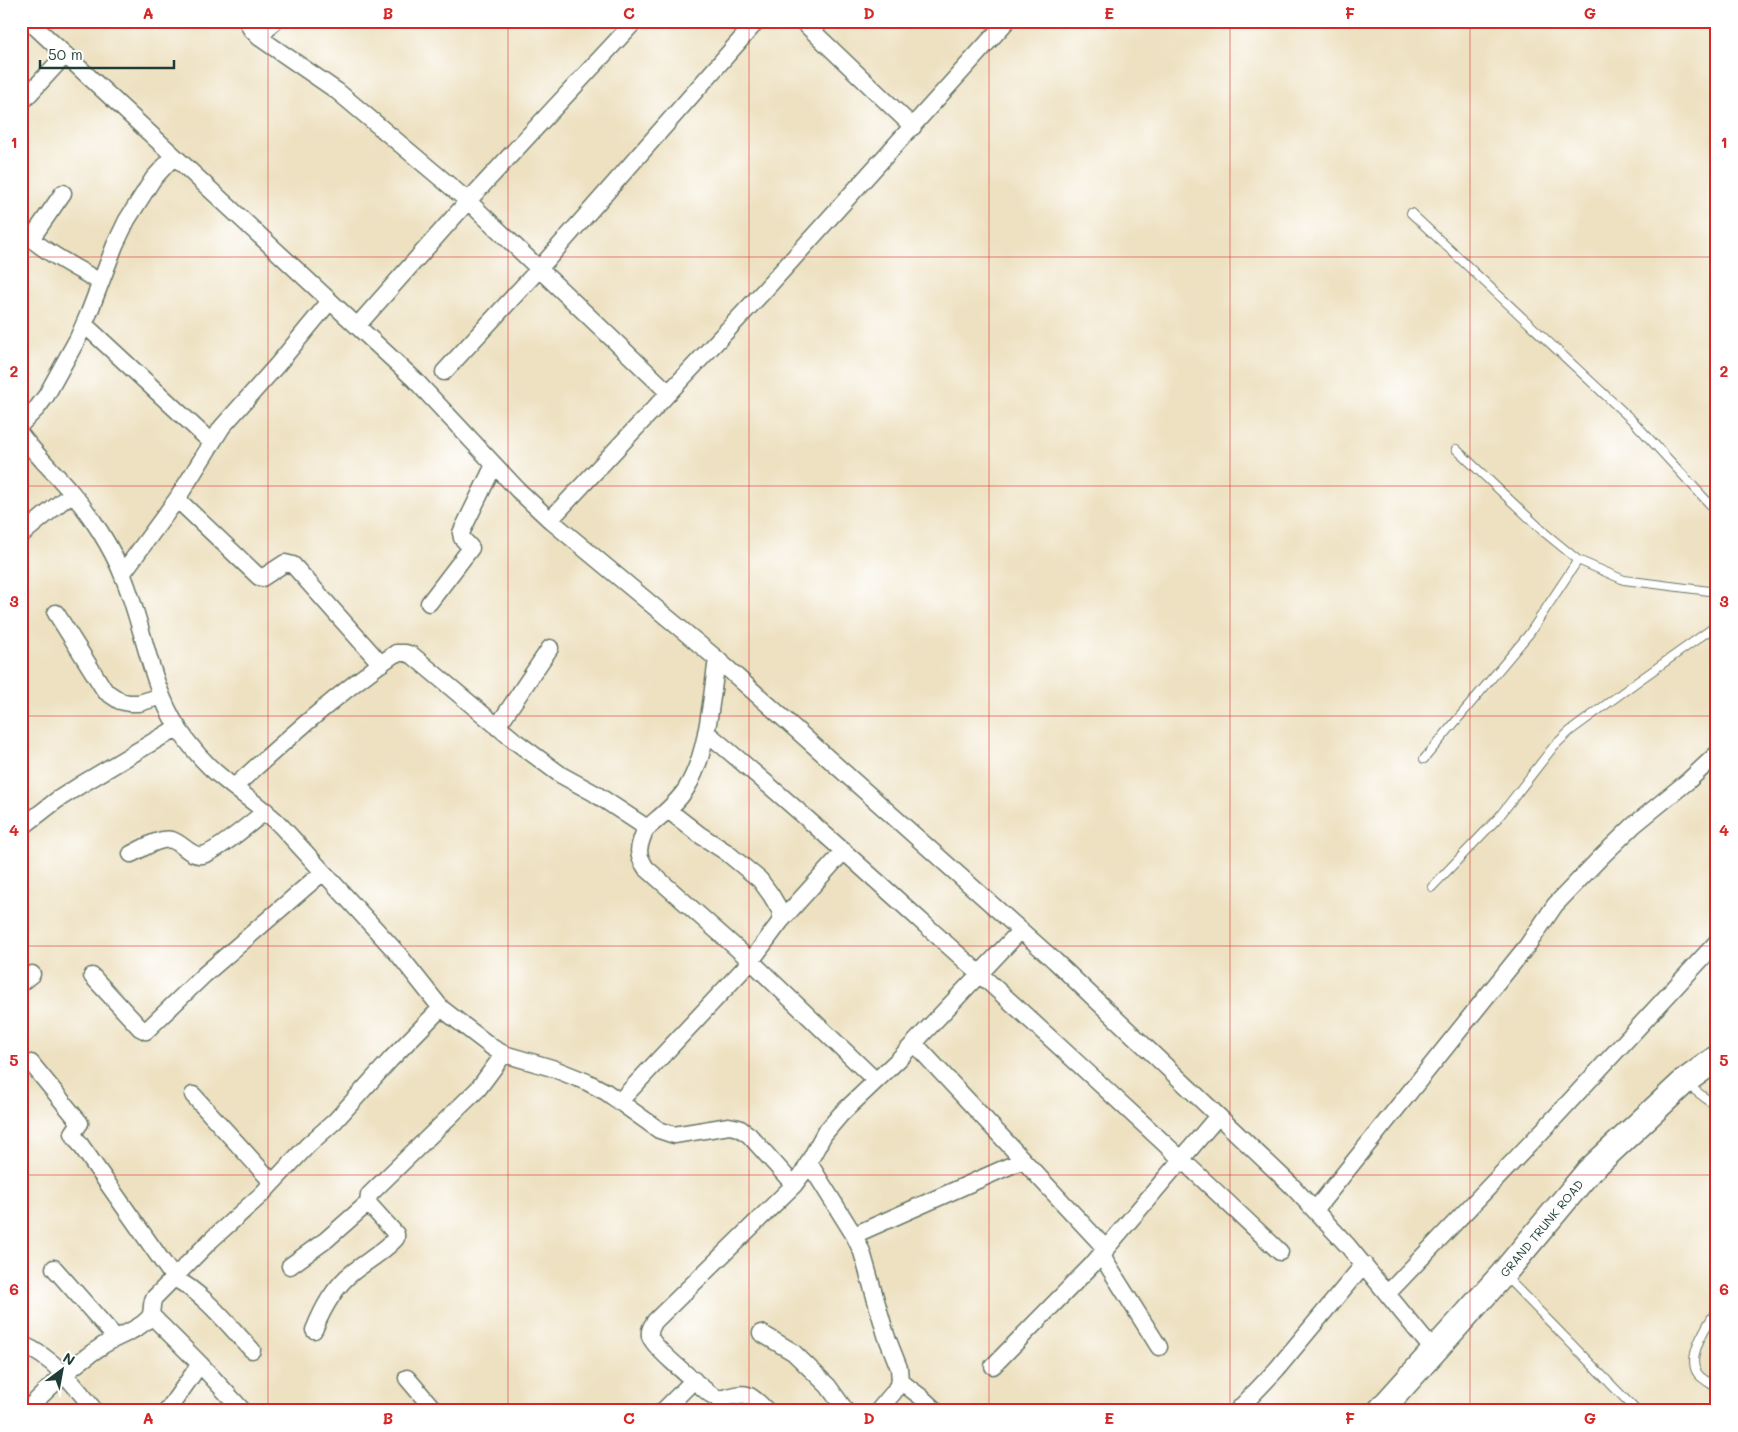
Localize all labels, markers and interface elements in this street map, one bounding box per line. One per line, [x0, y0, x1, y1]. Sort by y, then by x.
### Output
text: A [142, 2, 154, 23]
text: B [383, 2, 393, 23]
text: C [623, 2, 635, 23]
text: D [863, 2, 875, 23]
text: E [1104, 2, 1114, 23]
text: F [1345, 2, 1355, 23]
text: G [1584, 2, 1596, 23]
scale bar [40, 38, 174, 70]
text: 50 m [48, 44, 83, 64]
text: 1 [10, 131, 18, 152]
text: 1 [1720, 131, 1728, 152]
text: 2 [10, 360, 19, 381]
text: 2 [1720, 360, 1729, 381]
text: 3 [9, 590, 19, 611]
text: 3 [1719, 590, 1729, 611]
text: 4 [9, 819, 19, 840]
text: 4 [1719, 819, 1729, 840]
text: 5 [9, 1049, 19, 1070]
text: 5 [1719, 1049, 1729, 1070]
street label: GRAND TRUNK ROAD [1496, 1176, 1587, 1280]
text: 6 [9, 1278, 19, 1299]
text: 6 [1719, 1278, 1729, 1299]
north arrow [38, 1344, 88, 1394]
text: N [60, 1348, 79, 1369]
text: A [142, 1407, 154, 1428]
text: B [383, 1407, 393, 1428]
text: C [623, 1407, 635, 1428]
text: D [863, 1407, 875, 1428]
text: E [1104, 1407, 1114, 1428]
text: F [1345, 1407, 1355, 1428]
text: G [1584, 1407, 1596, 1428]

